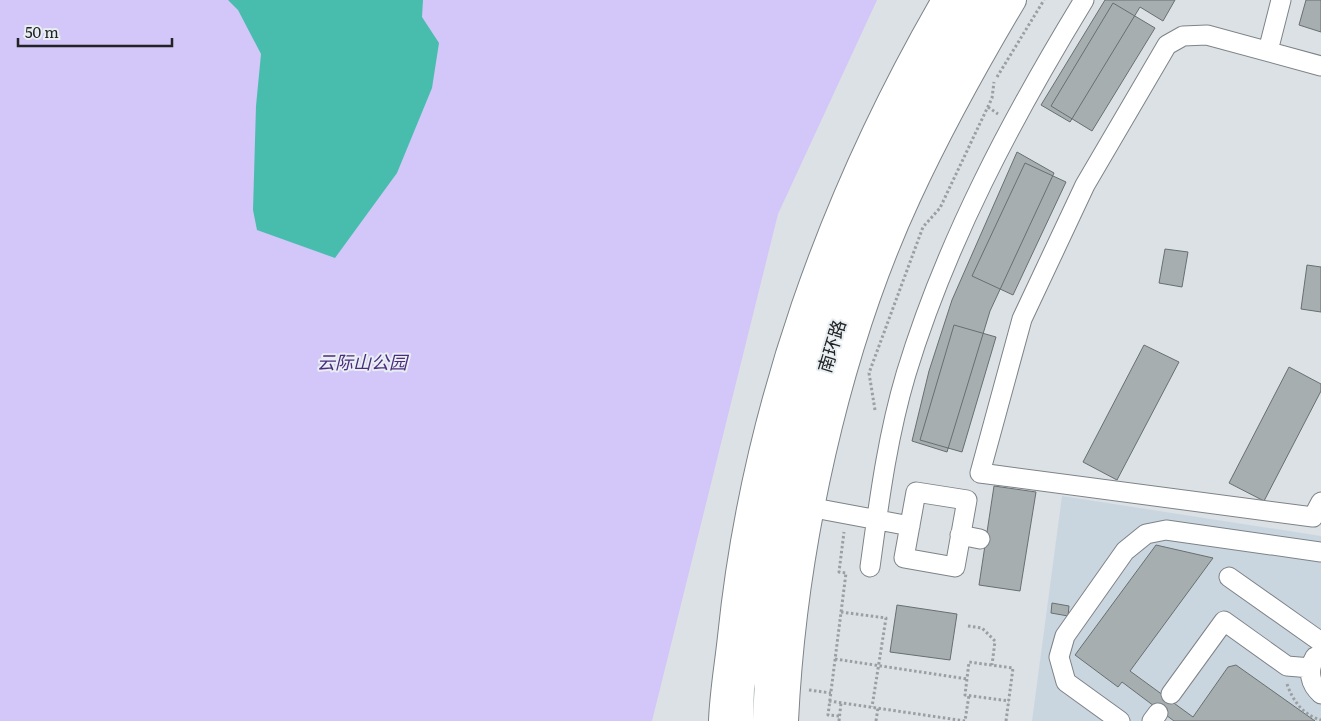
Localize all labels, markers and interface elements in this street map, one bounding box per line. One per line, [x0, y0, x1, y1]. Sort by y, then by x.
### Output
scale bar [18, 15, 171, 47]
text: 50 m [25, 20, 59, 43]
street label: 南环路 [810, 316, 852, 376]
park label: 云际山公园 [317, 348, 410, 375]

